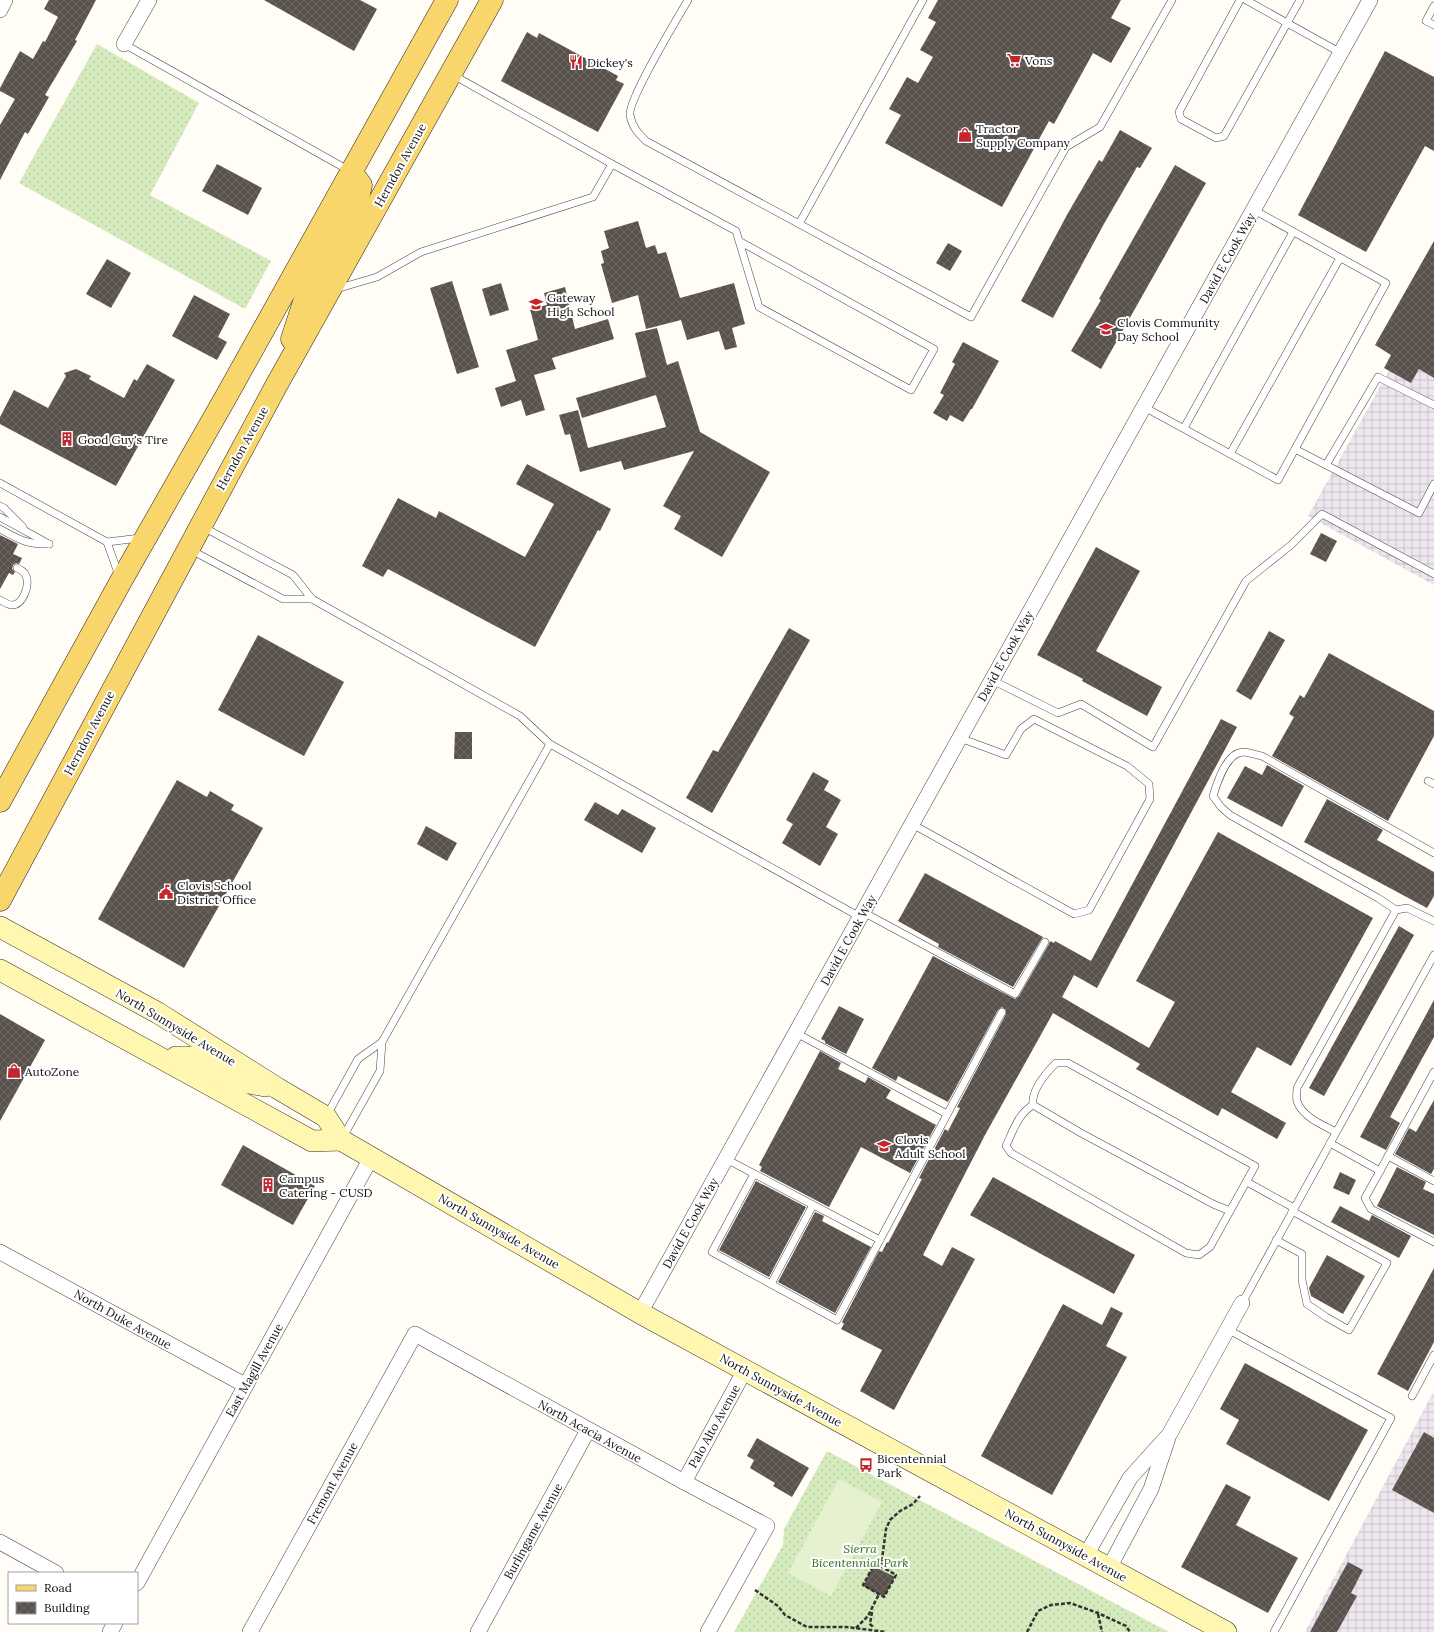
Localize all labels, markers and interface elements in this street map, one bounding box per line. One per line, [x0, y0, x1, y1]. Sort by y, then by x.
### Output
supermarket icon: Vons [1006, 52, 1022, 68]
place label: Vons [1024, 53, 1053, 68]
restaurant icon: Dickey's [568, 54, 584, 70]
place label: Dickey's [587, 55, 633, 70]
street label: Herndon Avenue [371, 120, 429, 210]
place label: Tractor Supply Company [976, 121, 1071, 150]
shop icon: Tractor Supply Company [957, 127, 973, 143]
street label: David E Cook Way [1196, 210, 1258, 306]
place label: Gateway High School [547, 290, 615, 319]
school or university icon: Gateway High School [528, 296, 544, 312]
place label: Clovis Community Day School [1117, 315, 1220, 344]
school or university icon: Clovis Community Day School [1098, 321, 1114, 337]
street label: Herndon Avenue [213, 403, 271, 493]
building icon: Good Guy's Tire [59, 431, 75, 447]
place label: Good Guy's Tire [78, 432, 168, 447]
street label: David E Cook Way [974, 608, 1036, 704]
street label: Herndon Avenue [60, 688, 118, 778]
place label: Clovis School District Office [177, 878, 257, 907]
public building icon: Clovis School District Office [158, 884, 174, 900]
street label: David E Cook Way [817, 892, 879, 988]
street label: North Sunnyside Avenue [113, 985, 239, 1069]
shop icon: AutoZone [6, 1063, 22, 1079]
place label: AutoZone [24, 1064, 80, 1079]
place label: Clovis Adult School [894, 1132, 966, 1161]
school or university icon: Clovis Adult School [876, 1138, 892, 1154]
place label: Campus Catering - CUSD [279, 1171, 373, 1200]
street label: David E Cook Way [659, 1175, 721, 1271]
building icon: Campus Catering - CUSD [260, 1177, 276, 1193]
street label: North Sunnyside Avenue [436, 1190, 563, 1272]
street label: North Duke Avenue [72, 1286, 175, 1352]
street label: East Magill Avenue [222, 1320, 286, 1420]
street label: North Sunnyside Avenue [717, 1350, 845, 1430]
street label: Palo Alto Avenue [685, 1381, 743, 1470]
street label: North Acacia Avenue [536, 1396, 645, 1466]
street label: Fremont Avenue [303, 1439, 361, 1527]
place label: Bicentennial Park [877, 1451, 946, 1480]
bus stop icon: Bicentennial Park [858, 1457, 874, 1473]
street label: Burlingame Avenue [500, 1480, 566, 1582]
street label: North Sunnyside Avenue [1002, 1505, 1130, 1585]
park label: Sierra Bicentennial Park [811, 1541, 909, 1570]
legend [8, 1572, 138, 1624]
text: Road [44, 1580, 72, 1595]
text: Building [44, 1600, 90, 1615]

